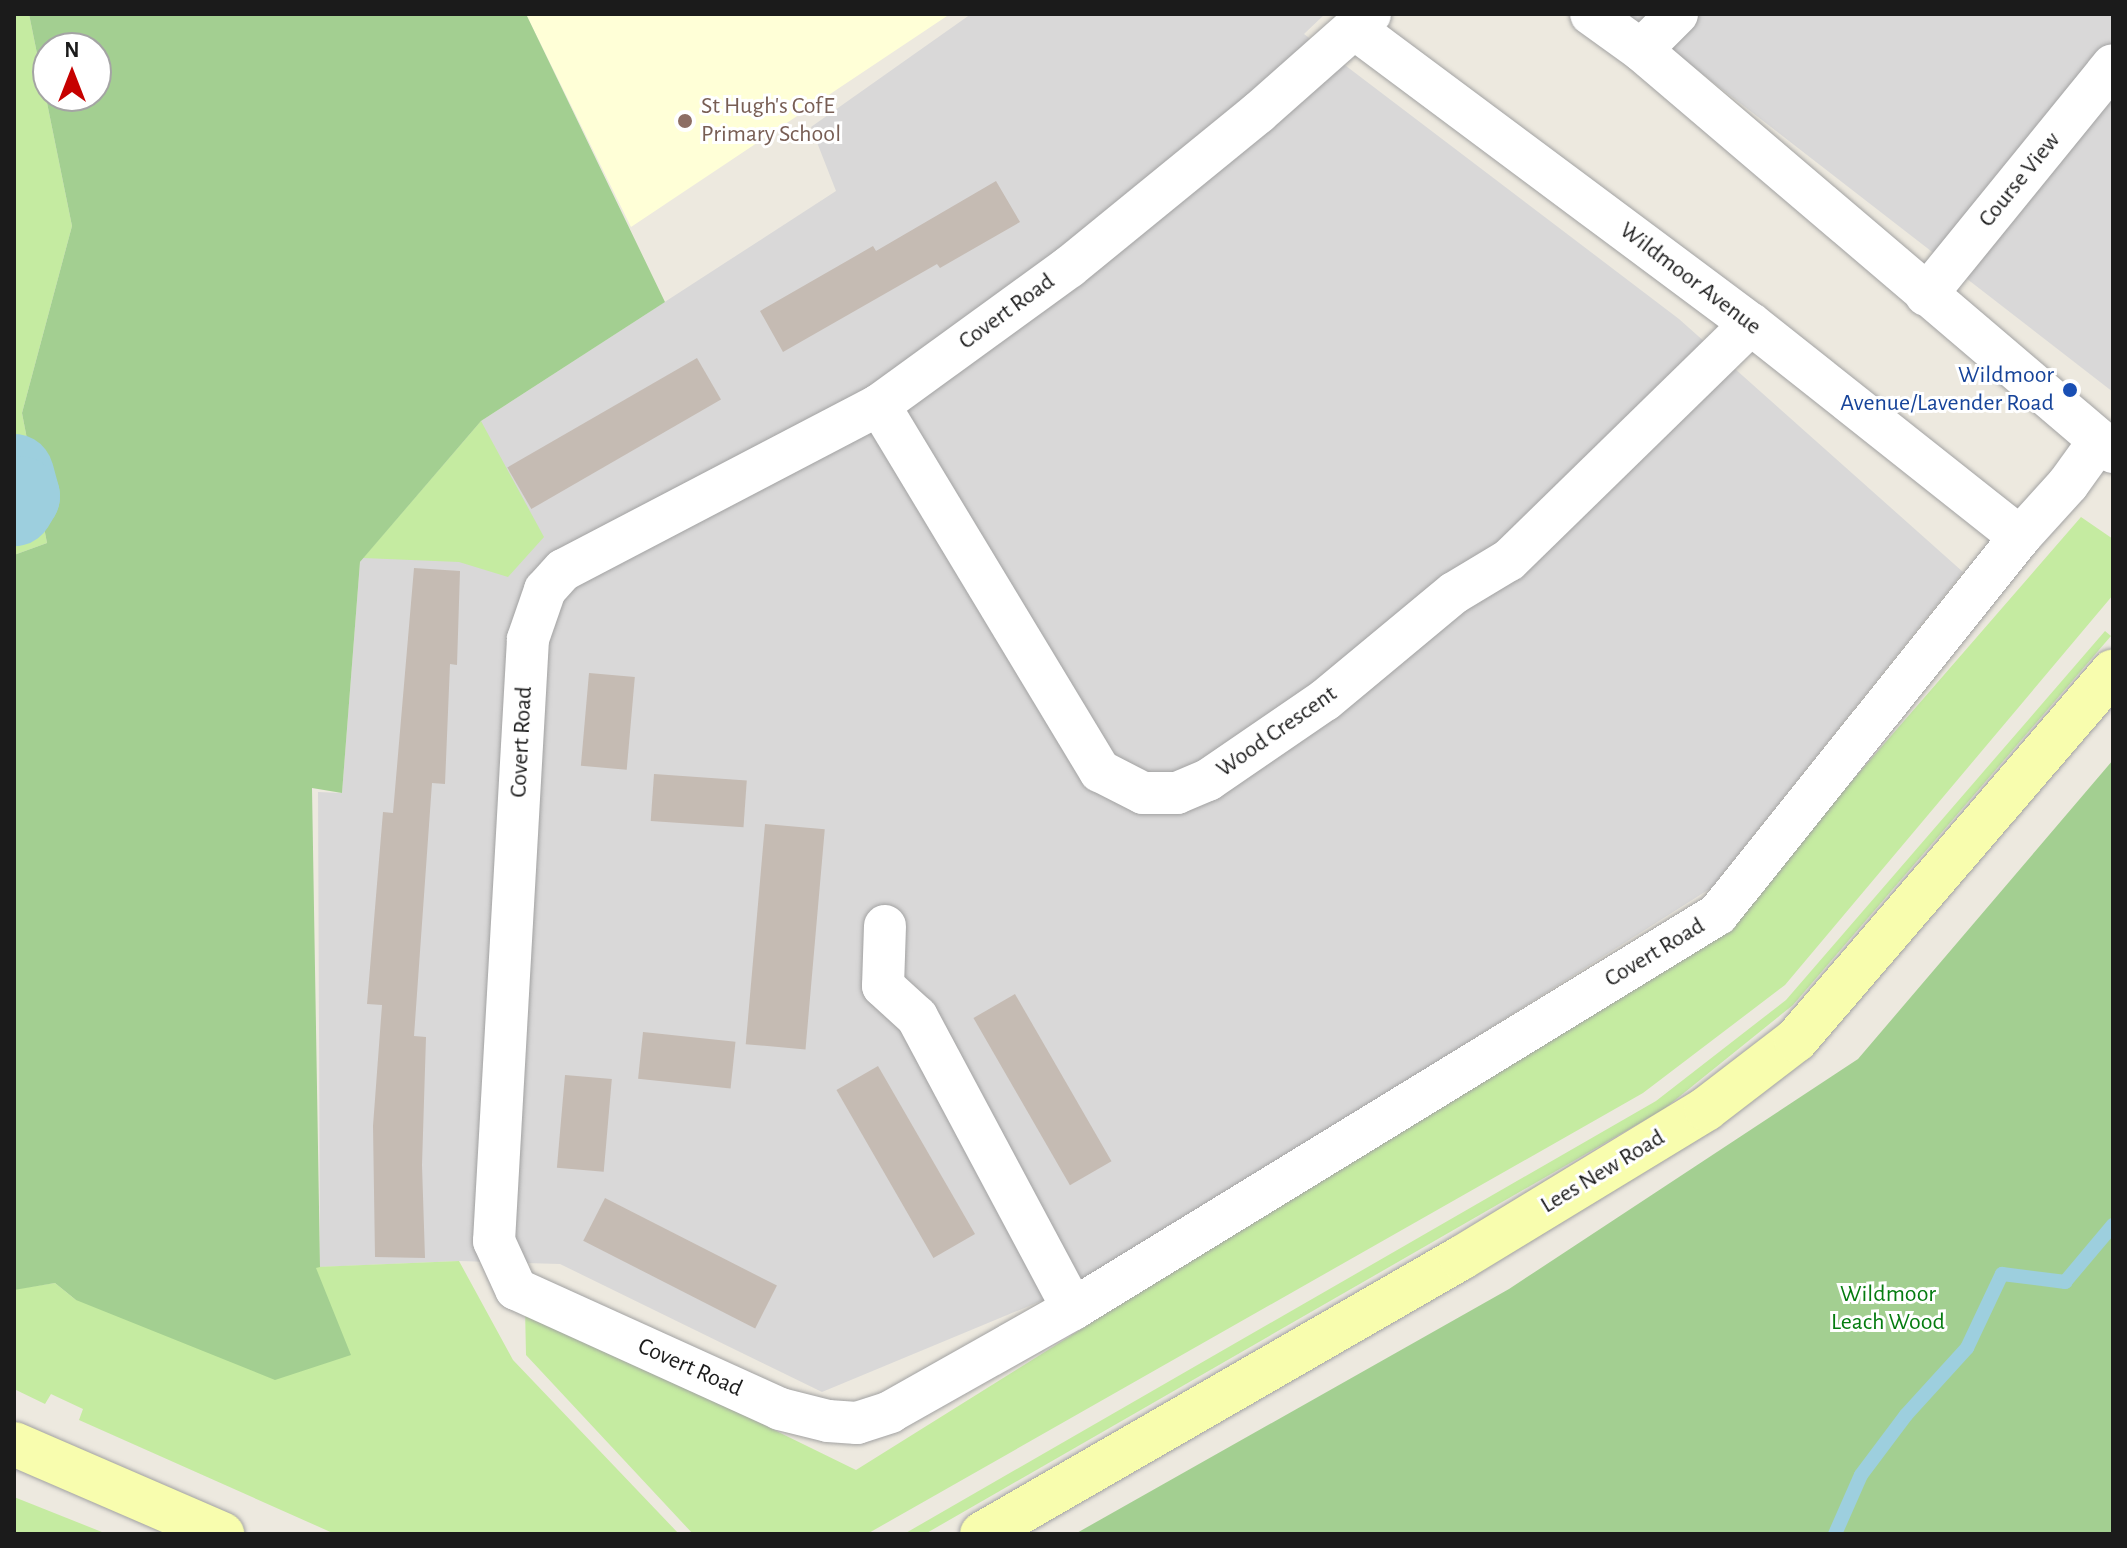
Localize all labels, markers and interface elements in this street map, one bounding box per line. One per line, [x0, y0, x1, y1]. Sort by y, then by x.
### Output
north arrow [32, 32, 112, 112]
text: N [64, 39, 80, 61]
place label: St Hugh's CofE Primary School [701, 93, 841, 149]
marker: St Hugh's CofE Primary School [676, 112, 694, 130]
street label: Course View [1973, 127, 2067, 233]
street label: Wildmoor Avenue [1614, 216, 1766, 342]
street label: Covert Road [953, 268, 1061, 356]
place label: Wildmoor Avenue/Lavender Road [1840, 362, 2054, 418]
marker: Wildmoor Avenue/Lavender Road [2061, 381, 2079, 399]
street label: Wood Crescent [1211, 680, 1343, 784]
street label: Covert Road [505, 686, 539, 798]
street label: Covert Road [1600, 912, 1710, 994]
street label: Lees New Road [1536, 1124, 1670, 1220]
park label: Wildmoor Leach Wood [1831, 1281, 1945, 1337]
street label: Covert Road [633, 1332, 747, 1404]

